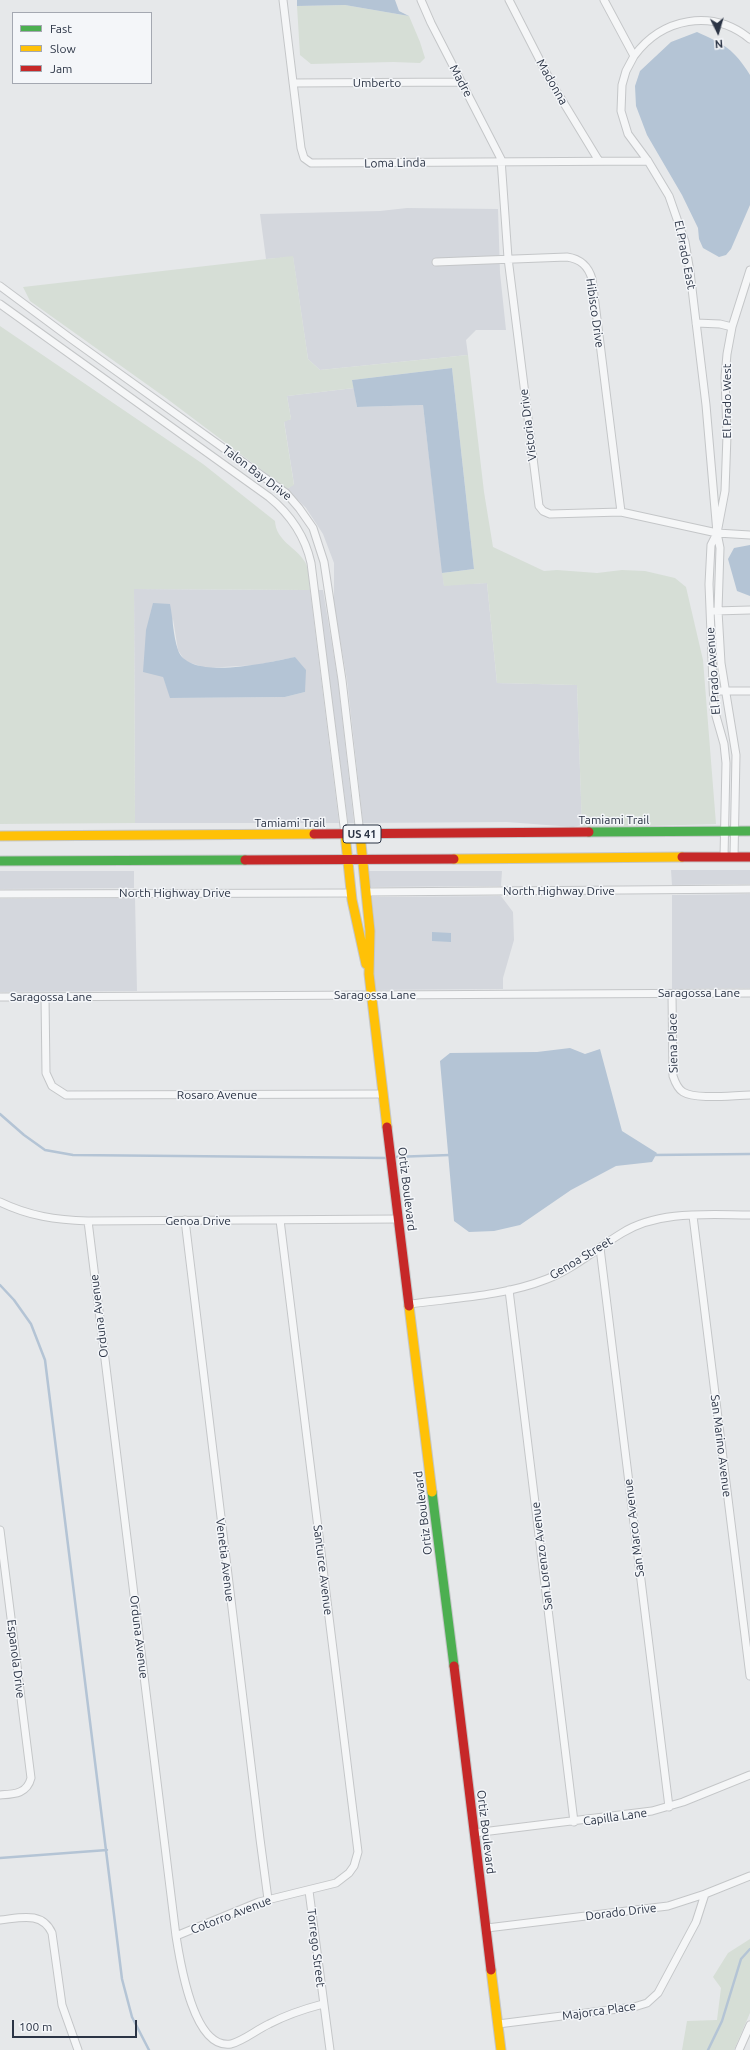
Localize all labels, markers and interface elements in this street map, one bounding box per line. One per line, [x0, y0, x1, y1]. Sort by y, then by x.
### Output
legend [12, 12, 152, 84]
north arrow [698, 12, 738, 52]
text: Fast [50, 22, 72, 35]
text: N [714, 38, 724, 50]
text: Slow [50, 42, 76, 55]
street label: Madonna [533, 57, 571, 107]
text: Jam [50, 62, 72, 75]
street label: Madre [446, 62, 476, 100]
street label: Umberto [353, 76, 401, 90]
street label: Loma Linda [364, 155, 426, 171]
street label: El Prado East [671, 219, 699, 291]
street label: Hibisco Drive [583, 277, 607, 349]
street label: El Prado West [720, 364, 734, 438]
street label: Vistoria Drive [516, 388, 540, 462]
street label: Talon Bay Drive [220, 442, 294, 504]
street label: El Prado Avenue [703, 627, 723, 715]
street label: Tamiami Trail [579, 813, 649, 827]
street label: Tamiami Trail [255, 816, 325, 830]
road number: US 41 [343, 825, 381, 843]
street label: North Highway Drive [503, 884, 615, 898]
street label: North Highway Drive [119, 886, 231, 900]
street label: Saragossa Lane [658, 986, 740, 1000]
street label: Saragossa Lane [334, 988, 416, 1002]
street label: Saragossa Lane [10, 990, 92, 1004]
street label: Siena Place [665, 1013, 681, 1073]
street label: Rosaro Avenue [177, 1088, 257, 1102]
street label: Ortiz Boulevard [395, 1146, 419, 1232]
street label: Genoa Drive [165, 1214, 231, 1228]
street label: Genoa Street [547, 1234, 615, 1282]
street label: Orduna Avenue [87, 1273, 111, 1359]
street label: San Marino Avenue [708, 1394, 734, 1498]
street label: Ortiz Boulevard [411, 1470, 435, 1556]
street label: San Marco Avenue [621, 1478, 647, 1578]
street label: San Lorenzo Avenue [528, 1501, 556, 1611]
street label: Venetia Avenue [213, 1517, 237, 1603]
street label: Santurce Avenue [310, 1524, 336, 1616]
street label: Orduna Avenue [127, 1594, 151, 1680]
street label: Espanola Drive [4, 1619, 28, 1699]
street label: Ortiz Boulevard [474, 1789, 498, 1875]
street label: Capilla Lane [582, 1805, 648, 1829]
street label: Cotorro Avenue [189, 1893, 273, 1937]
street label: Dorado Drive [585, 1901, 657, 1923]
street label: Torrego Street [304, 1908, 328, 1988]
street label: Majorca Place [561, 1999, 637, 2023]
scale bar [14, 2012, 139, 2038]
text: 100 m [19, 2020, 52, 2033]

